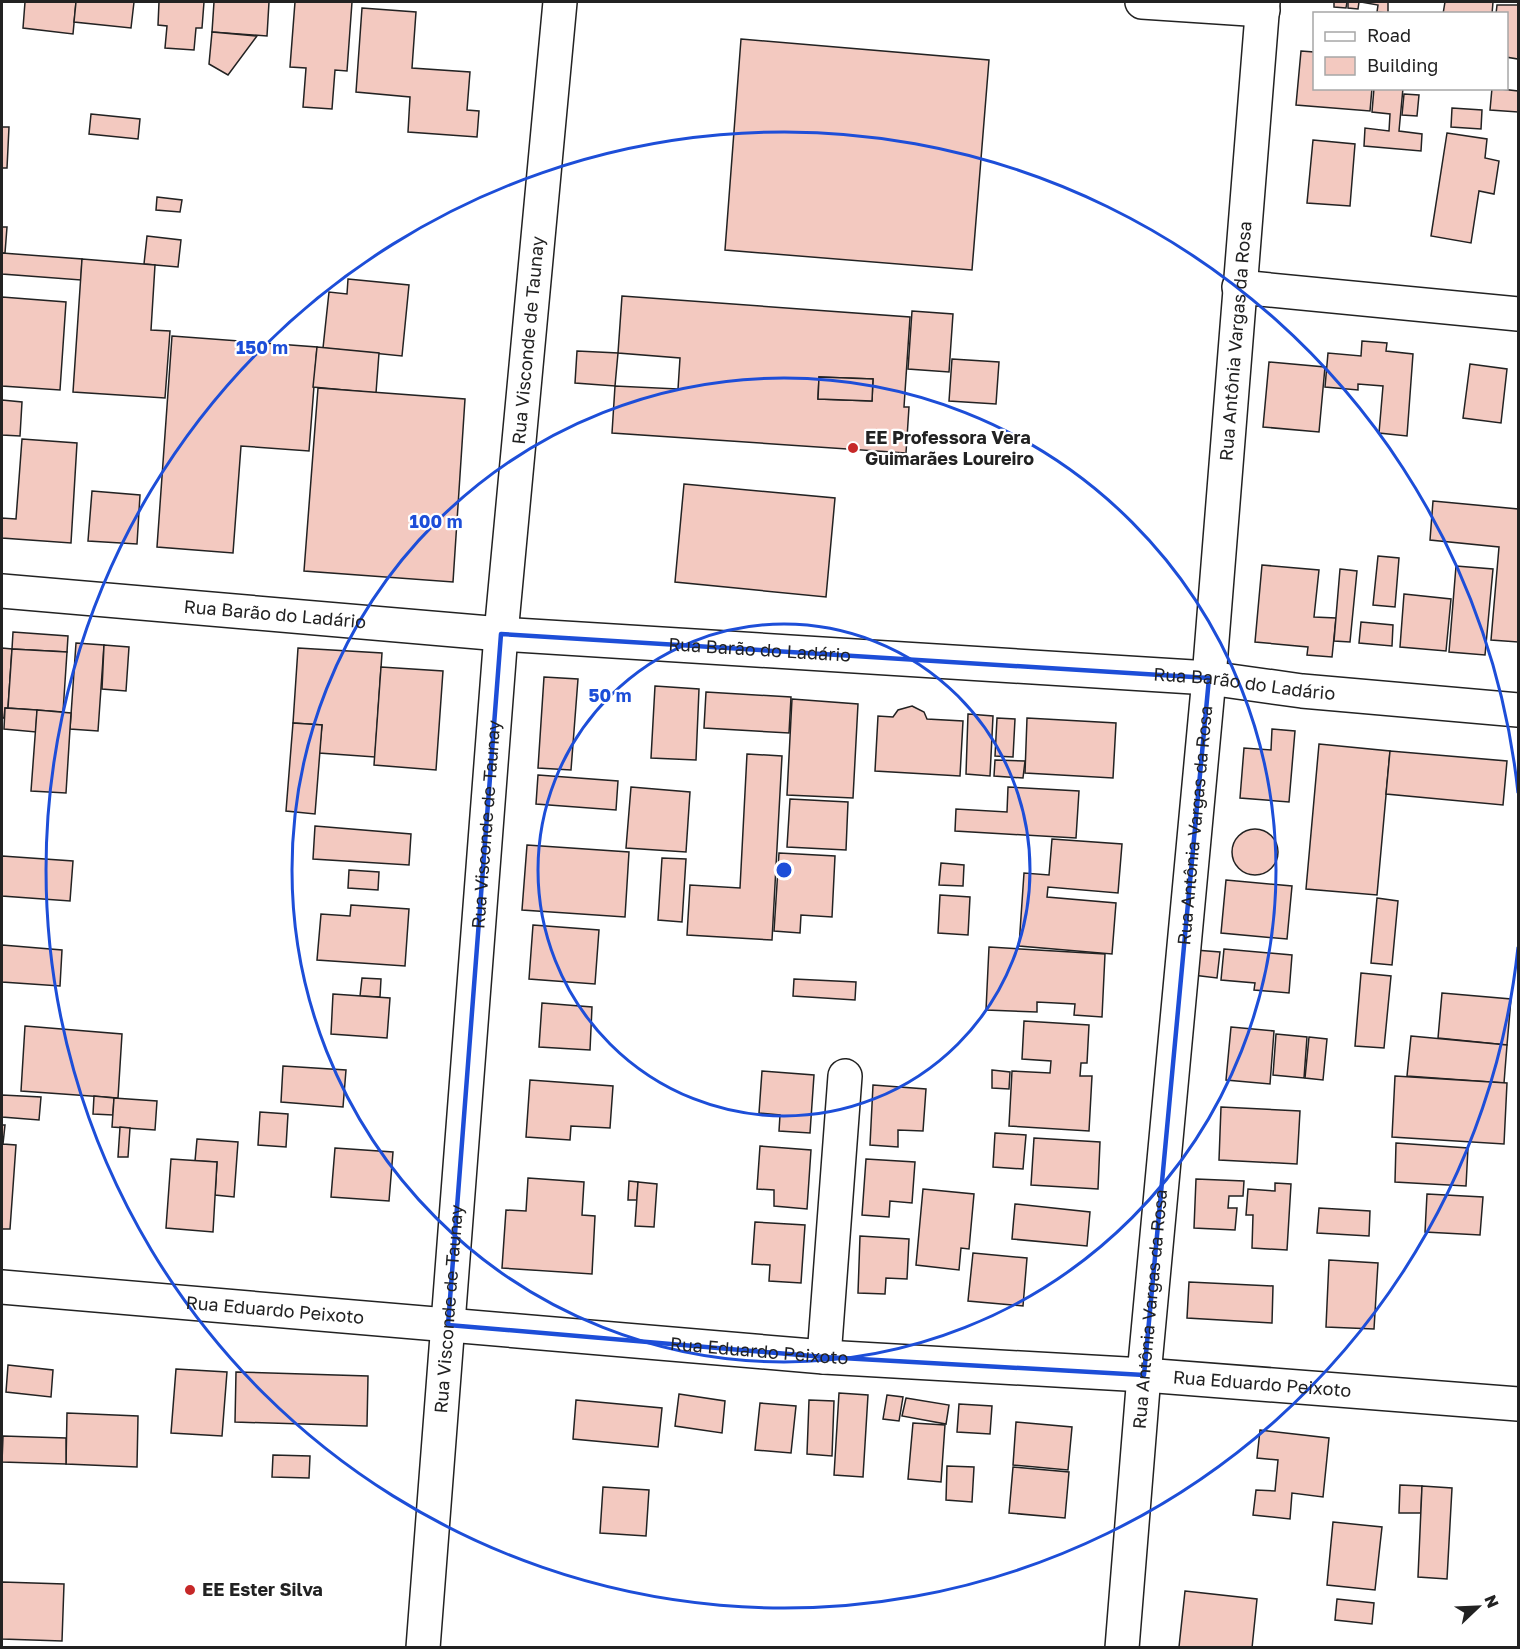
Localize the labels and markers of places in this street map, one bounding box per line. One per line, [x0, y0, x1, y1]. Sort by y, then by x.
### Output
place label: EE Professora Vera Guimarães Loureiro [865, 426, 1034, 469]
marker: EE Professora Vera Guimarães Loureiro [846, 441, 860, 455]
centre of rings [774, 860, 794, 880]
place label: EE Ester Silva [202, 1578, 323, 1600]
marker: EE Ester Silva [183, 1583, 197, 1597]

